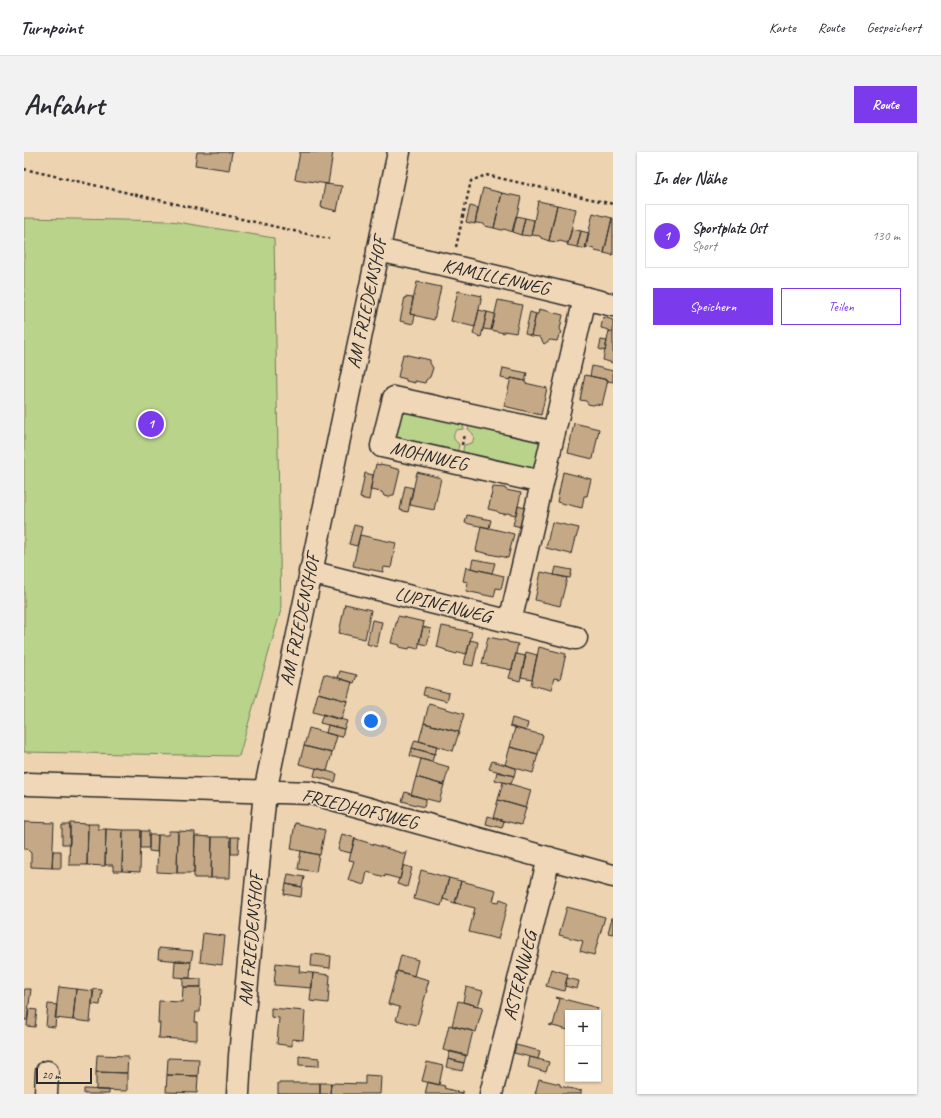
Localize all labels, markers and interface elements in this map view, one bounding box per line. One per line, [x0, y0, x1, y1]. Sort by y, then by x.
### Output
text: Turnpoint [20, 16, 82, 40]
text: Karte [769, 19, 796, 36]
text: Route [818, 19, 844, 36]
text: Gespeichert [866, 19, 921, 36]
button: Route [854, 86, 917, 123]
text: Anfahrt [24, 87, 104, 122]
text: In der Nähe [653, 168, 726, 189]
text: Sportplatz Ost [692, 219, 767, 238]
text: 1 [664, 228, 670, 244]
text: 130 m [872, 228, 900, 244]
street label: AM FRIEDENSHOF [341, 231, 393, 371]
text: Sport [692, 238, 717, 254]
street label: KAMILLENWEG [440, 253, 554, 302]
button: Speichern [653, 288, 773, 325]
button: Teilen [781, 288, 901, 325]
pin: 1 [138, 409, 164, 439]
street label: MOHNWEG [388, 436, 471, 477]
street label: AM FRIEDENSHOF [274, 548, 326, 688]
street label: LUPINENWEG [392, 581, 496, 629]
your location [361, 711, 381, 731]
street label: FRIEDHOFSWEG [300, 783, 422, 835]
street label: AM FRIEDENSHOF [233, 868, 269, 1007]
street label: ASTERNWEG [497, 927, 543, 1023]
map controls [565, 1010, 601, 1082]
button: + [565, 1010, 601, 1046]
button: − [565, 1046, 601, 1082]
scale bar [36, 1066, 92, 1085]
text: 20 m [42, 1068, 61, 1082]

